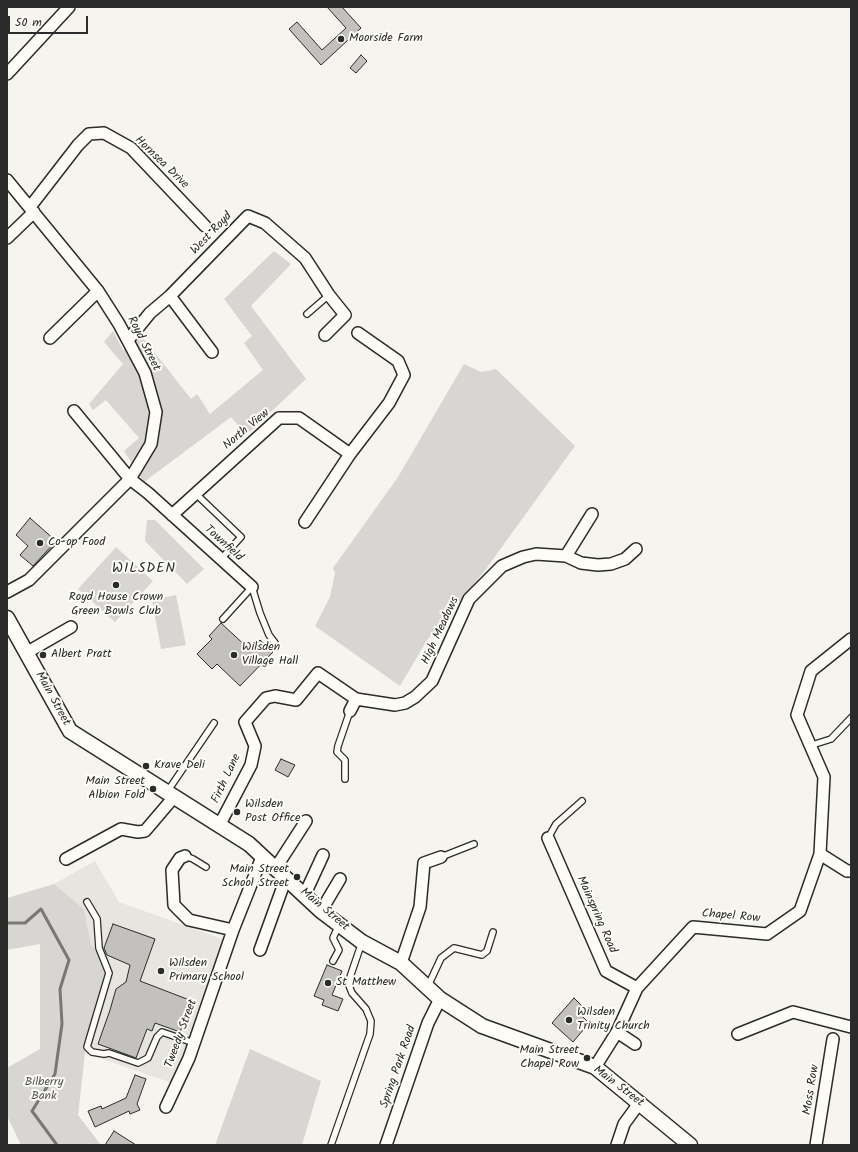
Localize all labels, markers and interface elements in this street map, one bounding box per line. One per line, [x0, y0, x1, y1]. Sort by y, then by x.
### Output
scale bar [10, 8, 90, 34]
text: 50 m [15, 13, 42, 32]
place label: Moorside Farm [349, 32, 423, 46]
marker: Moorside Farm [336, 34, 346, 44]
street label: Hornsea Drive [131, 134, 191, 192]
street label: West Royd [188, 210, 236, 258]
street label: Royd Street [123, 314, 163, 374]
street label: North View [221, 406, 273, 454]
street label: Townfield [201, 523, 245, 565]
place label: Co-op Food [48, 536, 105, 550]
marker: Co-op Food [35, 538, 45, 548]
district label: WILSDEN [112, 562, 176, 578]
marker: Royd House Crown Green Bowls Club [111, 580, 121, 590]
place label: Royd House Crown Green Bowls Club [69, 591, 163, 619]
street label: High Meadows [419, 595, 463, 667]
place label: Wilsden Village Hall [242, 641, 298, 669]
place label: Albert Pratt [51, 648, 112, 662]
marker: Albert Pratt [38, 650, 48, 660]
marker: Wilsden Village Hall [229, 650, 239, 660]
street label: Main Street [31, 669, 73, 729]
street label: Firth Lane [209, 752, 245, 806]
place label: Krave Deli [154, 759, 205, 773]
marker: Krave Deli [141, 761, 151, 771]
place label: Main Street Albion Fold [85, 775, 145, 803]
marker: Main Street Albion Fold [148, 784, 158, 794]
place label: Wilsden Post Office [245, 798, 300, 826]
marker: Wilsden Post Office [232, 807, 242, 817]
place label: Main Street School Street [222, 863, 289, 891]
marker: Main Street School Street [292, 872, 302, 882]
street label: Mainspring Road [573, 874, 619, 956]
street label: Main Street [297, 885, 351, 935]
street label: Chapel Row [701, 907, 761, 927]
place label: Wilsden Primary School [169, 957, 244, 985]
marker: Wilsden Primary School [156, 966, 166, 976]
place label: St Matthew [336, 976, 396, 990]
marker: St Matthew [323, 978, 333, 988]
street label: Tweedy Street [163, 998, 201, 1070]
place label: Wilsden Trinity Church [577, 1006, 650, 1034]
marker: Wilsden Trinity Church [564, 1015, 574, 1025]
street label: Spring Park Road [378, 1024, 420, 1110]
place label: Main Street Chapel Row [519, 1044, 579, 1072]
marker: Main Street Chapel Row [582, 1053, 592, 1063]
street label: Main Street [590, 1063, 646, 1111]
street label: Moss Row [801, 1064, 823, 1116]
park label: Bilberry Bank [25, 1076, 63, 1104]

